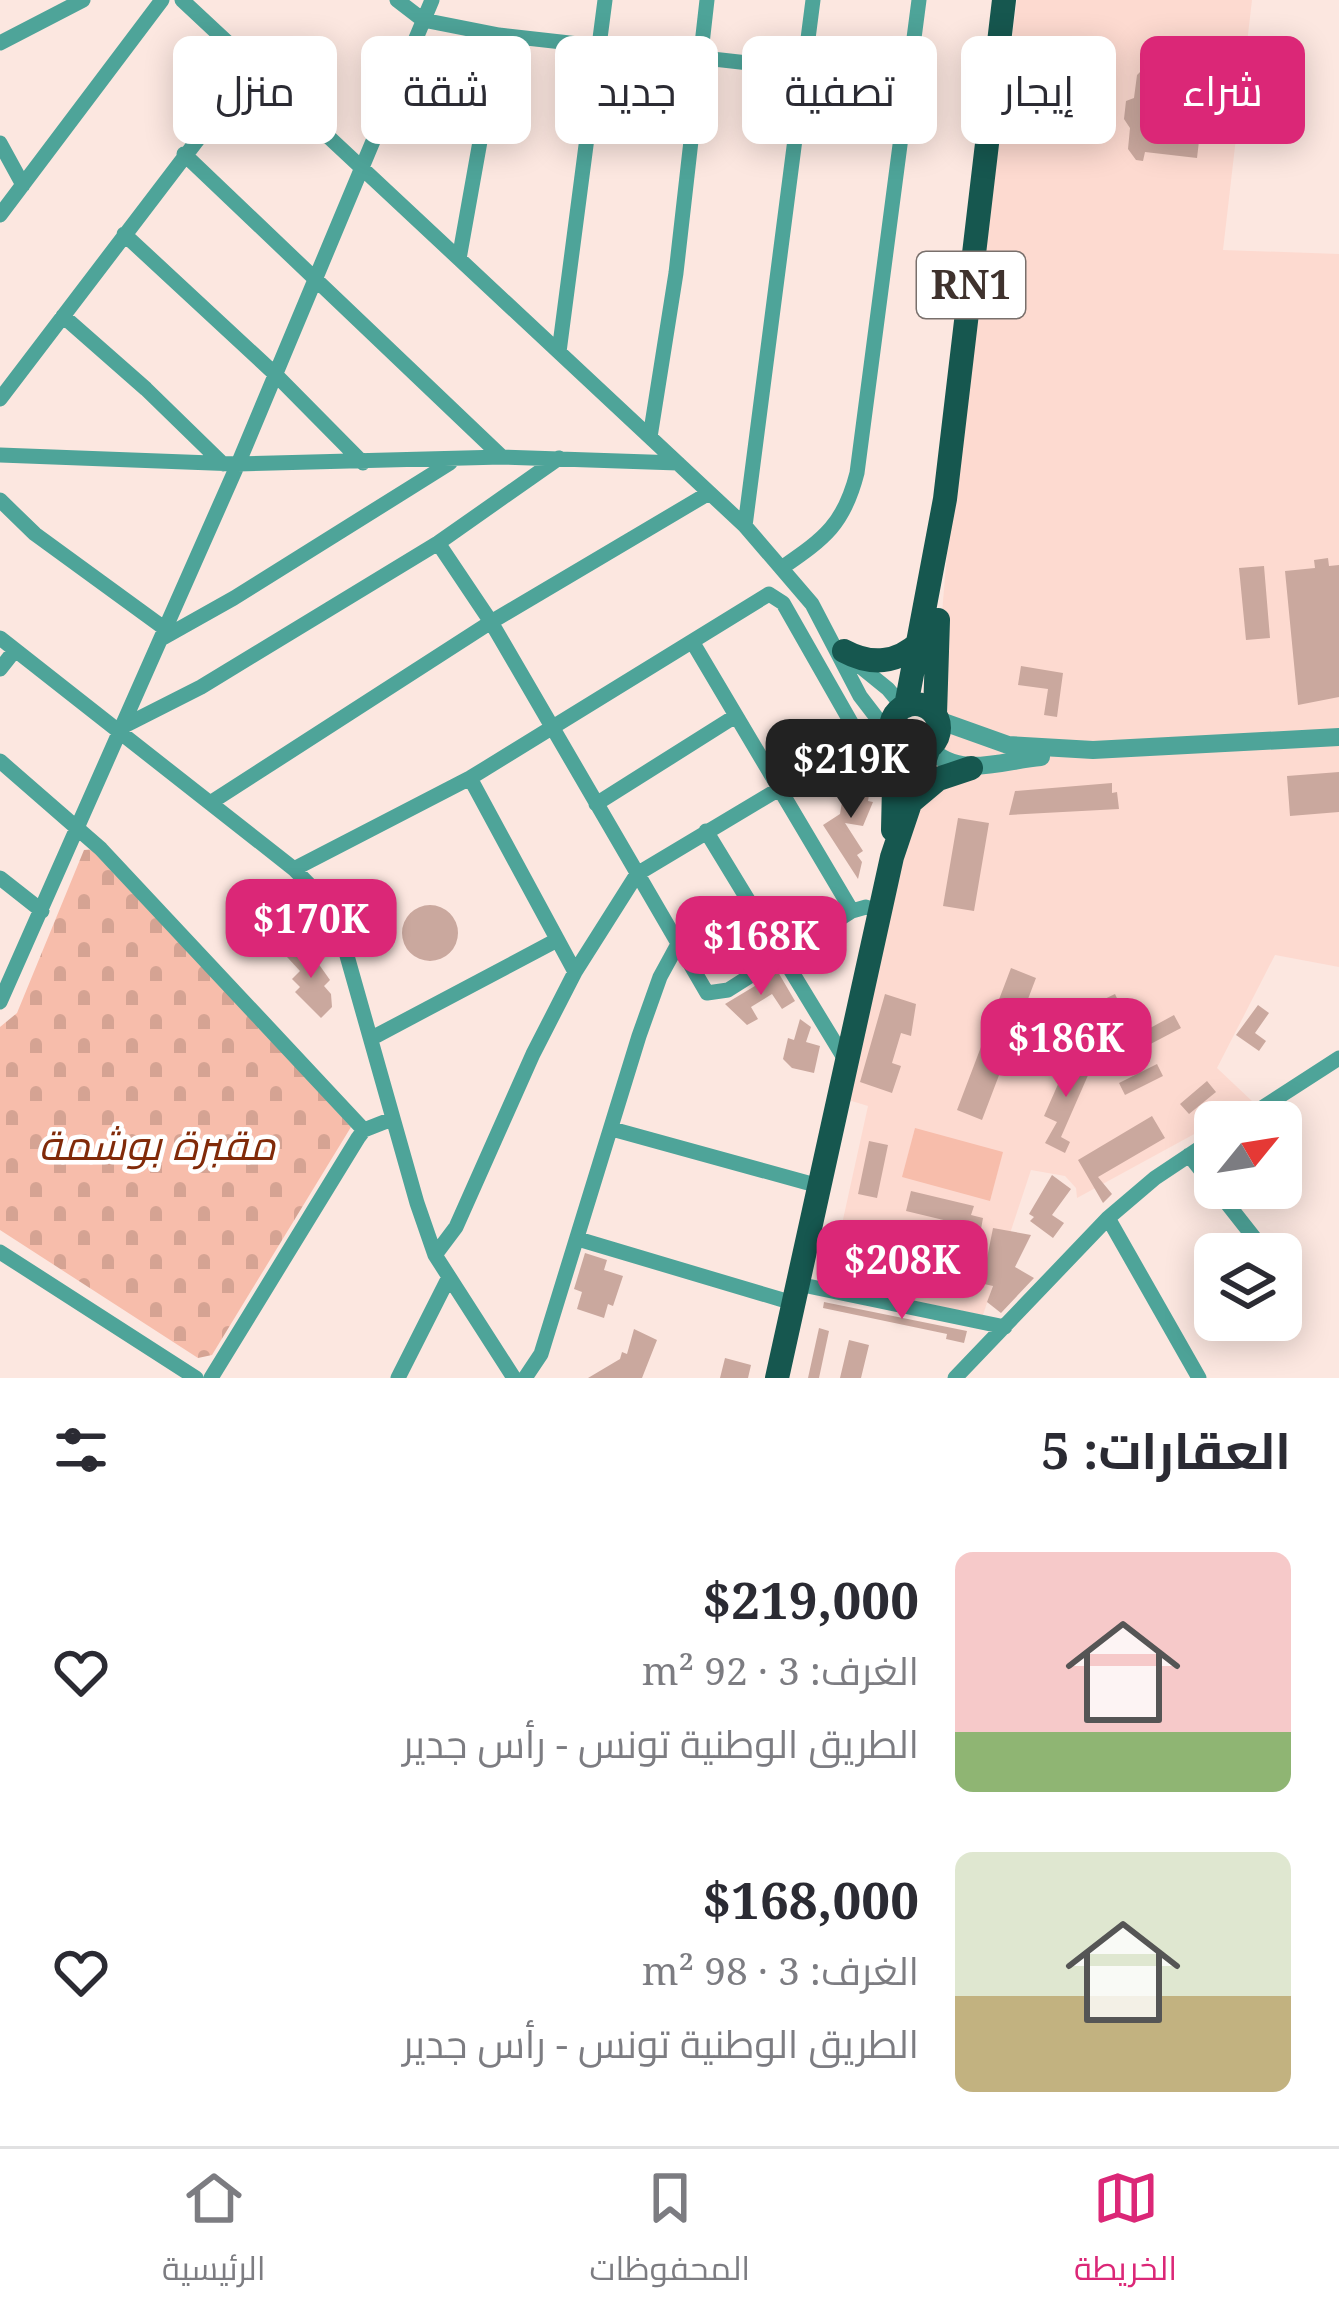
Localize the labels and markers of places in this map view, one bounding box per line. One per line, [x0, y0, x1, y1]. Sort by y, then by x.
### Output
pin: $219K [767, 719, 935, 821]
pin: $170K [227, 879, 395, 981]
pin: $168K [677, 896, 845, 998]
pin: $186K [982, 998, 1150, 1100]
pin: $208K [818, 1220, 986, 1322]

